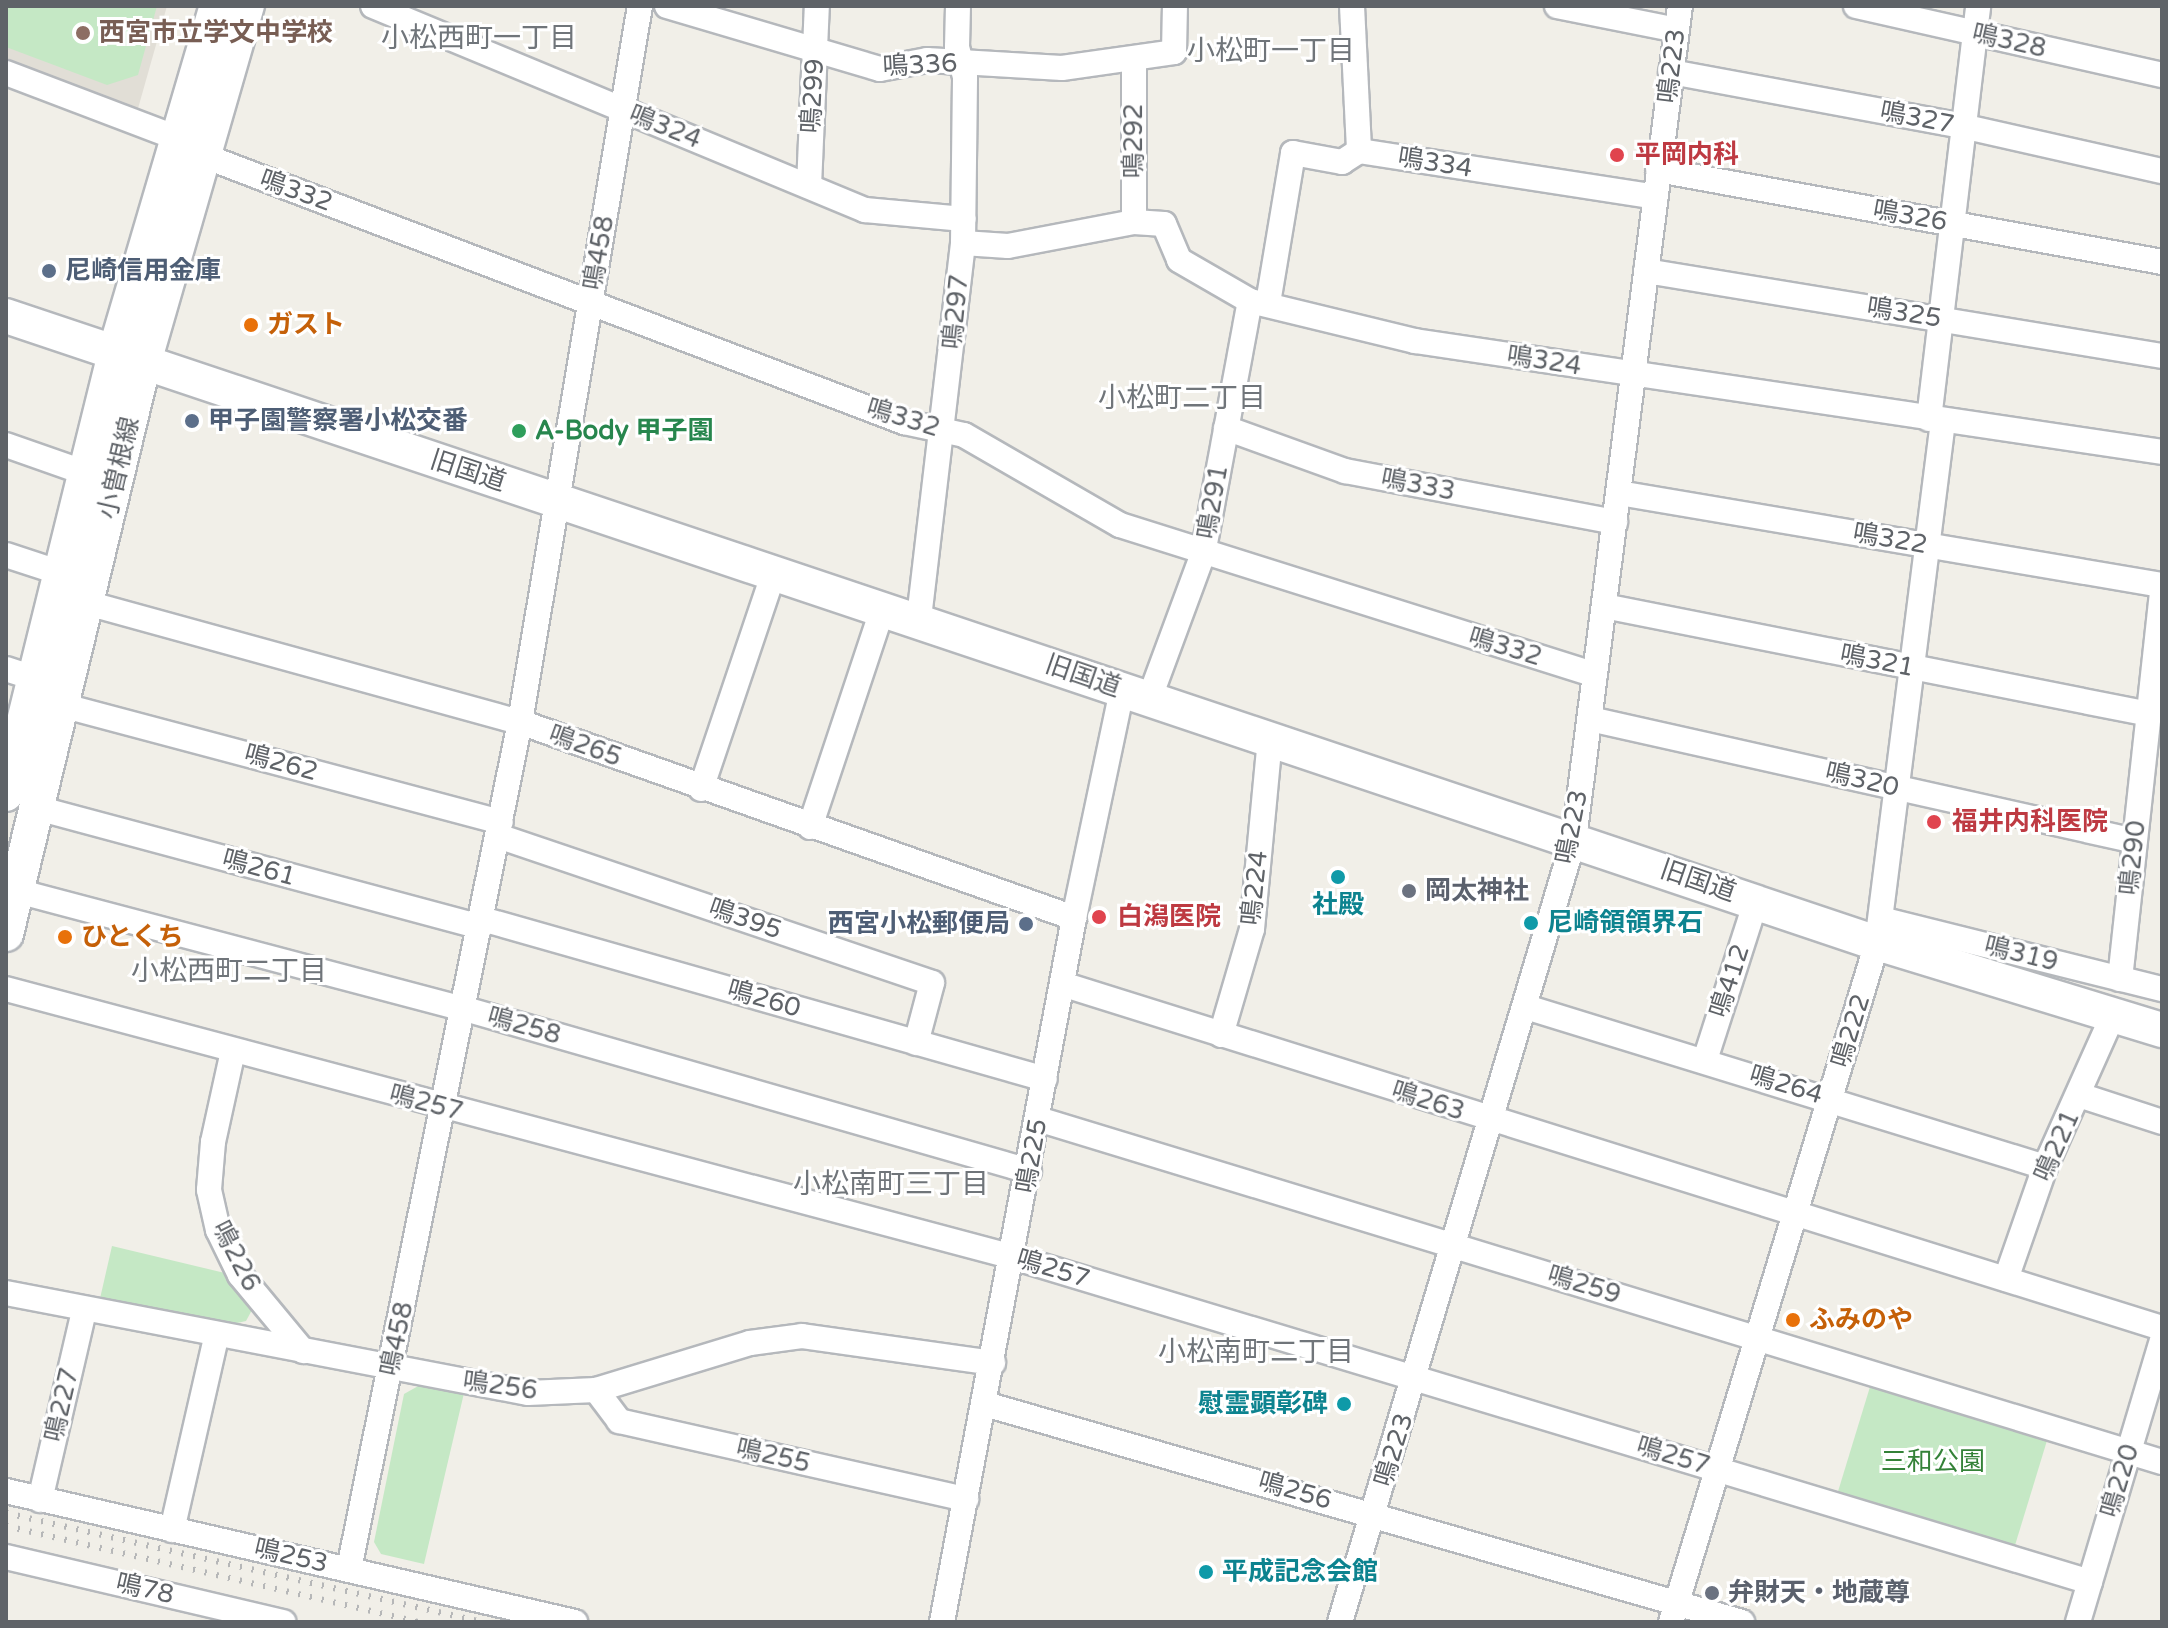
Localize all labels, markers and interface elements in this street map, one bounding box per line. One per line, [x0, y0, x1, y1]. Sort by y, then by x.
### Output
place label: 西宮市立学文中学校 [99, 17, 333, 49]
street label: 鳴328 [1969, 17, 2049, 65]
district label: 小松西町一丁目 [381, 21, 577, 55]
marker: 西宮市立学文中学校 [74, 24, 92, 42]
street label: 鳴223 [1652, 27, 1692, 105]
district label: 小松町一丁目 [1187, 34, 1355, 68]
street label: 鳴336 [882, 47, 958, 83]
street label: 鳴299 [795, 58, 831, 134]
street label: 鳴327 [1877, 96, 1957, 140]
street label: 鳴324 [624, 98, 706, 156]
street label: 鳴292 [1118, 104, 1150, 178]
place label: 平岡内科 [1635, 139, 1739, 171]
street label: 鳴334 [1396, 142, 1474, 184]
marker: 平岡内科 [1606, 144, 1628, 166]
street label: 鳴332 [255, 164, 337, 218]
street label: 鳴326 [1870, 194, 1950, 238]
street label: 鳴458 [577, 213, 621, 293]
place label: 尼崎信用金庫 [65, 255, 221, 287]
marker: 尼崎信用金庫 [40, 262, 58, 280]
street label: 鳴297 [937, 273, 975, 351]
street label: 鳴325 [1865, 292, 1943, 334]
place label: ガスト [267, 309, 345, 341]
marker: ガスト [242, 316, 260, 334]
street label: 鳴324 [1505, 340, 1583, 382]
district label: 小松町二丁目 [1098, 381, 1266, 415]
street label: 鳴332 [863, 392, 943, 444]
place label: 甲子園警察署小松交番 [208, 405, 468, 437]
marker: 甲子園警察署小松交番 [183, 412, 201, 430]
street label: 小曽根線 [92, 414, 146, 522]
place label: A-Body 甲子園 [535, 415, 713, 447]
marker: A-Body 甲子園 [510, 422, 528, 440]
street label: 旧国道 [426, 444, 510, 498]
street label: 鳴291 [1191, 462, 1235, 542]
street label: 鳴333 [1378, 463, 1458, 507]
street label: 鳴322 [1850, 517, 1930, 561]
street label: 鳴332 [1465, 621, 1545, 673]
street label: 鳴321 [1837, 639, 1917, 683]
street label: 旧国道 [1041, 649, 1125, 703]
street label: 鳴265 [544, 719, 626, 773]
street label: 鳴262 [241, 738, 321, 788]
street label: 鳴320 [1822, 756, 1902, 804]
street label: 鳴223 [1550, 787, 1594, 867]
place label: 福井内科医院 [1952, 806, 2108, 838]
marker: 福井内科医院 [1923, 811, 1945, 833]
street label: 鳴290 [2114, 819, 2152, 897]
street label: 鳴261 [219, 843, 299, 893]
street label: 鳴224 [1236, 849, 1274, 927]
street label: 旧国道 [1656, 854, 1740, 908]
marker: 社殿 [1329, 868, 1347, 886]
place label: 岡太神社 [1425, 875, 1529, 907]
marker: 岡太神社 [1400, 882, 1418, 900]
place label: 社殿 [1312, 889, 1364, 921]
street label: 鳴395 [704, 892, 786, 946]
place label: 白潟医院 [1117, 901, 1221, 933]
marker: 白潟医院 [1088, 906, 1110, 928]
place label: 尼崎領領界石 [1547, 907, 1703, 939]
place label: 西宮小松郵便局 [828, 908, 1010, 940]
marker: 尼崎領領界石 [1522, 914, 1540, 932]
marker: 西宮小松郵便局 [1017, 915, 1035, 933]
place label: ひとくち [81, 921, 185, 953]
marker: ひとくち [56, 928, 74, 946]
street label: 鳴319 [1981, 930, 2061, 978]
street label: 鳴412 [1704, 941, 1756, 1021]
district label: 小松西町二丁目 [131, 954, 327, 988]
street label: 鳴260 [724, 974, 804, 1024]
street label: 鳴222 [1825, 991, 1877, 1071]
street label: 鳴258 [484, 1001, 564, 1051]
street label: 鳴264 [1746, 1059, 1826, 1111]
street label: 鳴263 [1388, 1075, 1468, 1127]
street label: 鳴257 [386, 1078, 466, 1128]
street label: 鳴221 [2027, 1105, 2087, 1187]
street label: 鳴225 [1010, 1116, 1054, 1196]
district label: 小松南町三丁目 [793, 1167, 989, 1201]
street label: 鳴226 [205, 1216, 267, 1296]
street label: 鳴257 [1013, 1243, 1093, 1295]
street label: 鳴259 [1544, 1259, 1624, 1311]
street label: 鳴458 [374, 1299, 420, 1379]
place label: ふみのや [1809, 1304, 1913, 1336]
marker: ふみのや [1784, 1311, 1802, 1329]
district label: 小松南町二丁目 [1158, 1335, 1354, 1369]
street label: 鳴227 [38, 1365, 86, 1445]
street label: 鳴256 [461, 1365, 539, 1407]
place label: 慰霊顕彰碑 [1198, 1388, 1328, 1420]
marker: 慰霊顕彰碑 [1335, 1395, 1353, 1413]
street label: 鳴223 [1368, 1410, 1420, 1490]
street label: 鳴257 [1633, 1430, 1713, 1482]
street label: 鳴255 [733, 1432, 813, 1480]
street label: 鳴220 [2094, 1441, 2146, 1521]
park label: 三和公園 [1881, 1446, 1985, 1478]
street label: 鳴256 [1255, 1466, 1335, 1516]
street label: 鳴253 [251, 1532, 331, 1580]
place label: 平成記念会館 [1222, 1556, 1378, 1588]
marker: 平成記念会館 [1197, 1563, 1215, 1581]
street label: 鳴78 [113, 1567, 177, 1611]
place label: 弁財天・地蔵尊 [1728, 1577, 1910, 1609]
marker: 弁財天・地蔵尊 [1703, 1584, 1721, 1602]

